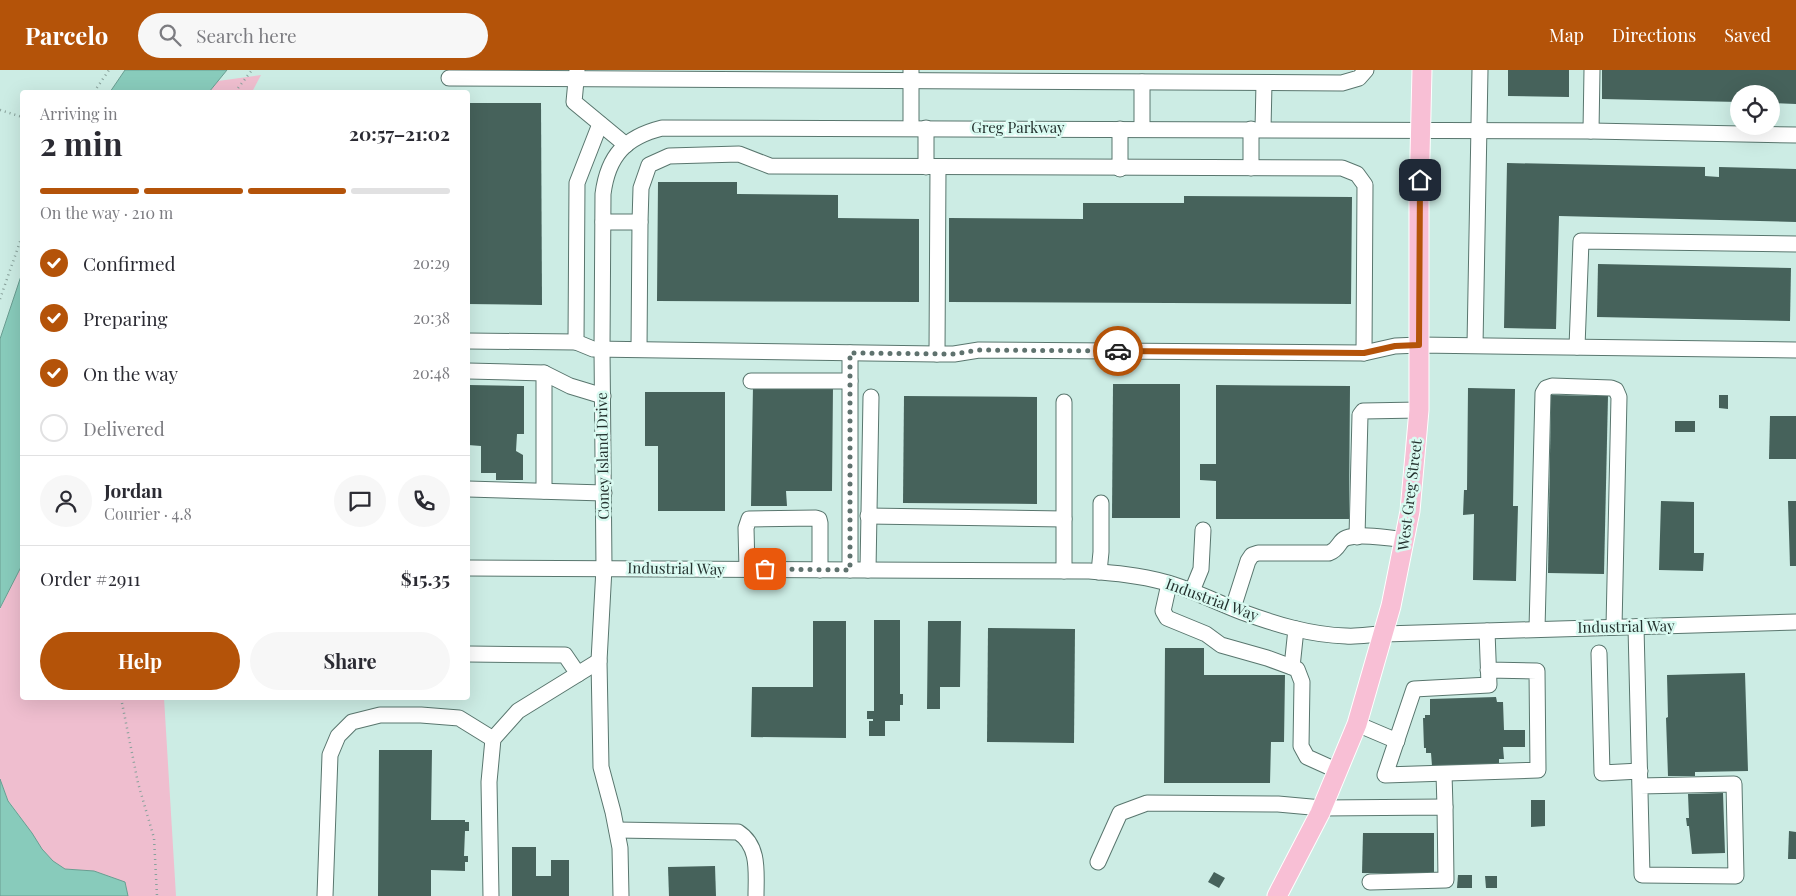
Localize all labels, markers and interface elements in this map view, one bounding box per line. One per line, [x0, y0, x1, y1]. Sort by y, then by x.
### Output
search box [138, 13, 488, 58]
text: Parcelo [25, 19, 108, 51]
icon: search [156, 21, 184, 49]
text: Search here [196, 22, 297, 48]
text: Map [1549, 23, 1584, 47]
text: Directions [1612, 23, 1696, 47]
text: Saved [1724, 23, 1771, 47]
map controls [1730, 85, 1780, 135]
button: locate [1730, 85, 1780, 135]
text: Arriving in [40, 103, 118, 124]
street label: Greg Parkway [971, 117, 1065, 137]
text: 20:57–21:02 [349, 120, 450, 146]
text: 2 min [40, 121, 123, 164]
pin [1399, 159, 1441, 201]
icon: home [1406, 166, 1434, 194]
text: On the way · 210 m [40, 202, 173, 223]
icon: check [40, 249, 68, 277]
text: Confirmed [83, 250, 176, 276]
text: 20:29 [413, 252, 450, 273]
icon: check [40, 304, 68, 332]
text: Preparing [83, 305, 168, 331]
text: 20:38 [413, 307, 450, 328]
courier [1093, 326, 1143, 376]
icon: car [1104, 337, 1132, 365]
icon: check [40, 359, 68, 387]
text: On the way [83, 360, 178, 386]
text: 20:48 [412, 362, 450, 383]
street label: Coney Island Drive [591, 392, 613, 520]
text: Delivered [83, 415, 165, 441]
street label: West Greg Street [1392, 437, 1426, 553]
button: person [40, 475, 92, 527]
button: chat [334, 475, 386, 527]
button: phone [398, 475, 450, 527]
text: Jordan [104, 477, 163, 503]
text: Courier · 4.8 [104, 503, 192, 524]
pin [744, 548, 786, 590]
icon: bag [751, 555, 779, 583]
street label: Industrial Way [627, 557, 725, 579]
text: Order #2911 [40, 565, 141, 591]
text: $15.35 [401, 565, 450, 591]
street label: Industrial Way [1163, 573, 1262, 625]
street label: Industrial Way [1577, 615, 1675, 637]
button: Help [40, 632, 240, 690]
button: Share [250, 632, 450, 690]

